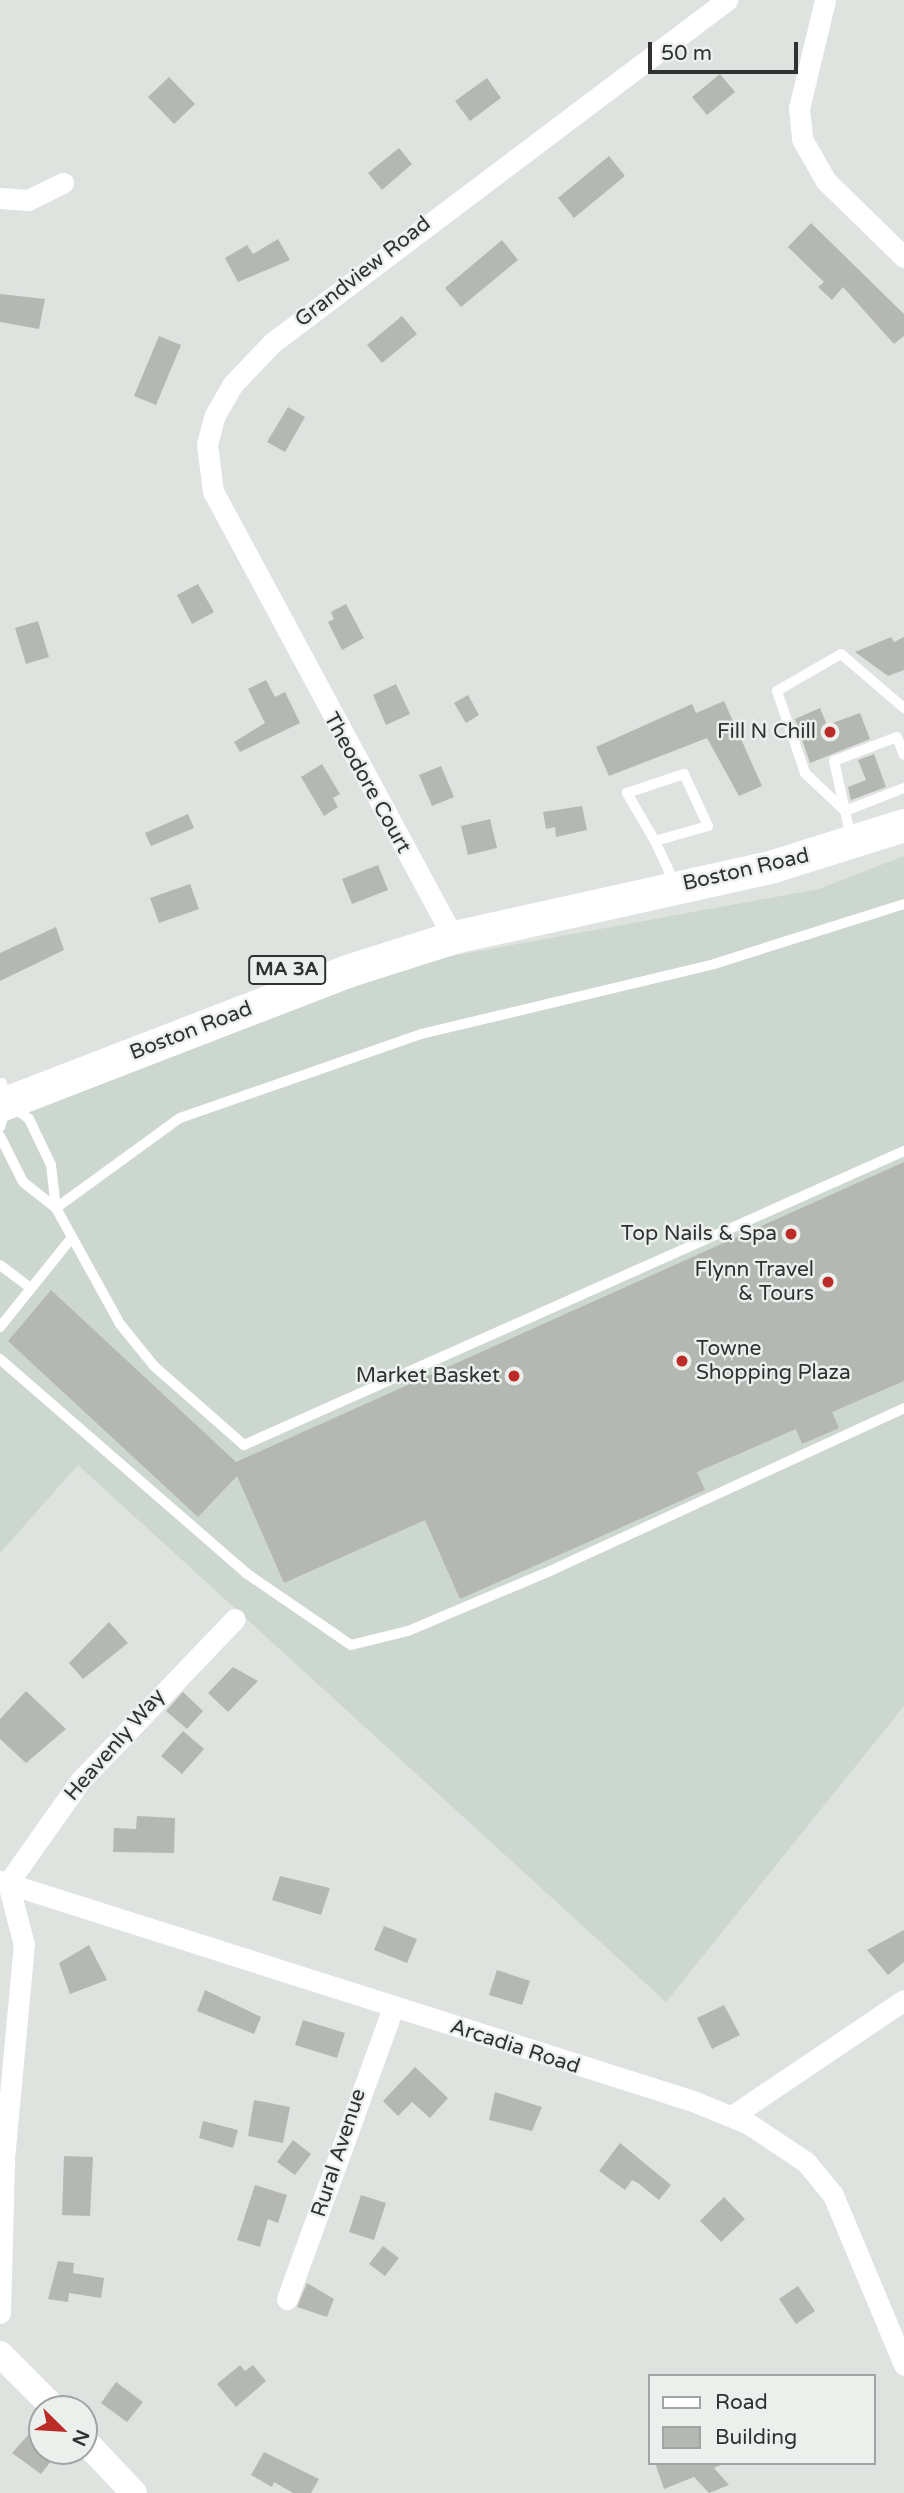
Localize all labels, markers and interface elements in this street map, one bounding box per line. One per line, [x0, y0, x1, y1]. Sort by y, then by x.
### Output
scale bar [652, 28, 802, 72]
text: 50 m [661, 41, 712, 66]
street label: Grandview Road [290, 211, 436, 333]
street label: Theodore Court [318, 708, 416, 858]
place label: Fill N Chill [717, 719, 816, 745]
marker: Fill N Chill [822, 724, 838, 740]
street label: Boston Road [680, 843, 812, 897]
road number: MA 3A [247, 954, 327, 986]
street label: Boston Road [126, 996, 256, 1066]
place label: Top Nails & Spa [621, 1221, 777, 1247]
marker: Top Nails & Spa [783, 1226, 799, 1242]
place label: Flynn Travel & Tours [695, 1257, 814, 1307]
marker: Flynn Travel & Tours [820, 1274, 836, 1290]
place label: Towne Shopping Plaza [696, 1336, 851, 1386]
marker: Towne Shopping Plaza [674, 1353, 690, 1369]
place label: Market Basket [356, 1363, 500, 1389]
marker: Market Basket [506, 1368, 522, 1384]
street label: Heavenly Way [60, 1684, 170, 1806]
street label: Arcadia Road [447, 2014, 583, 2080]
street label: Rural Avenue [306, 2086, 372, 2220]
legend [648, 2374, 876, 2465]
text: Road [715, 2390, 768, 2415]
north arrow [28, 2395, 98, 2465]
text: Building [715, 2425, 797, 2450]
text: N [67, 2426, 94, 2449]

